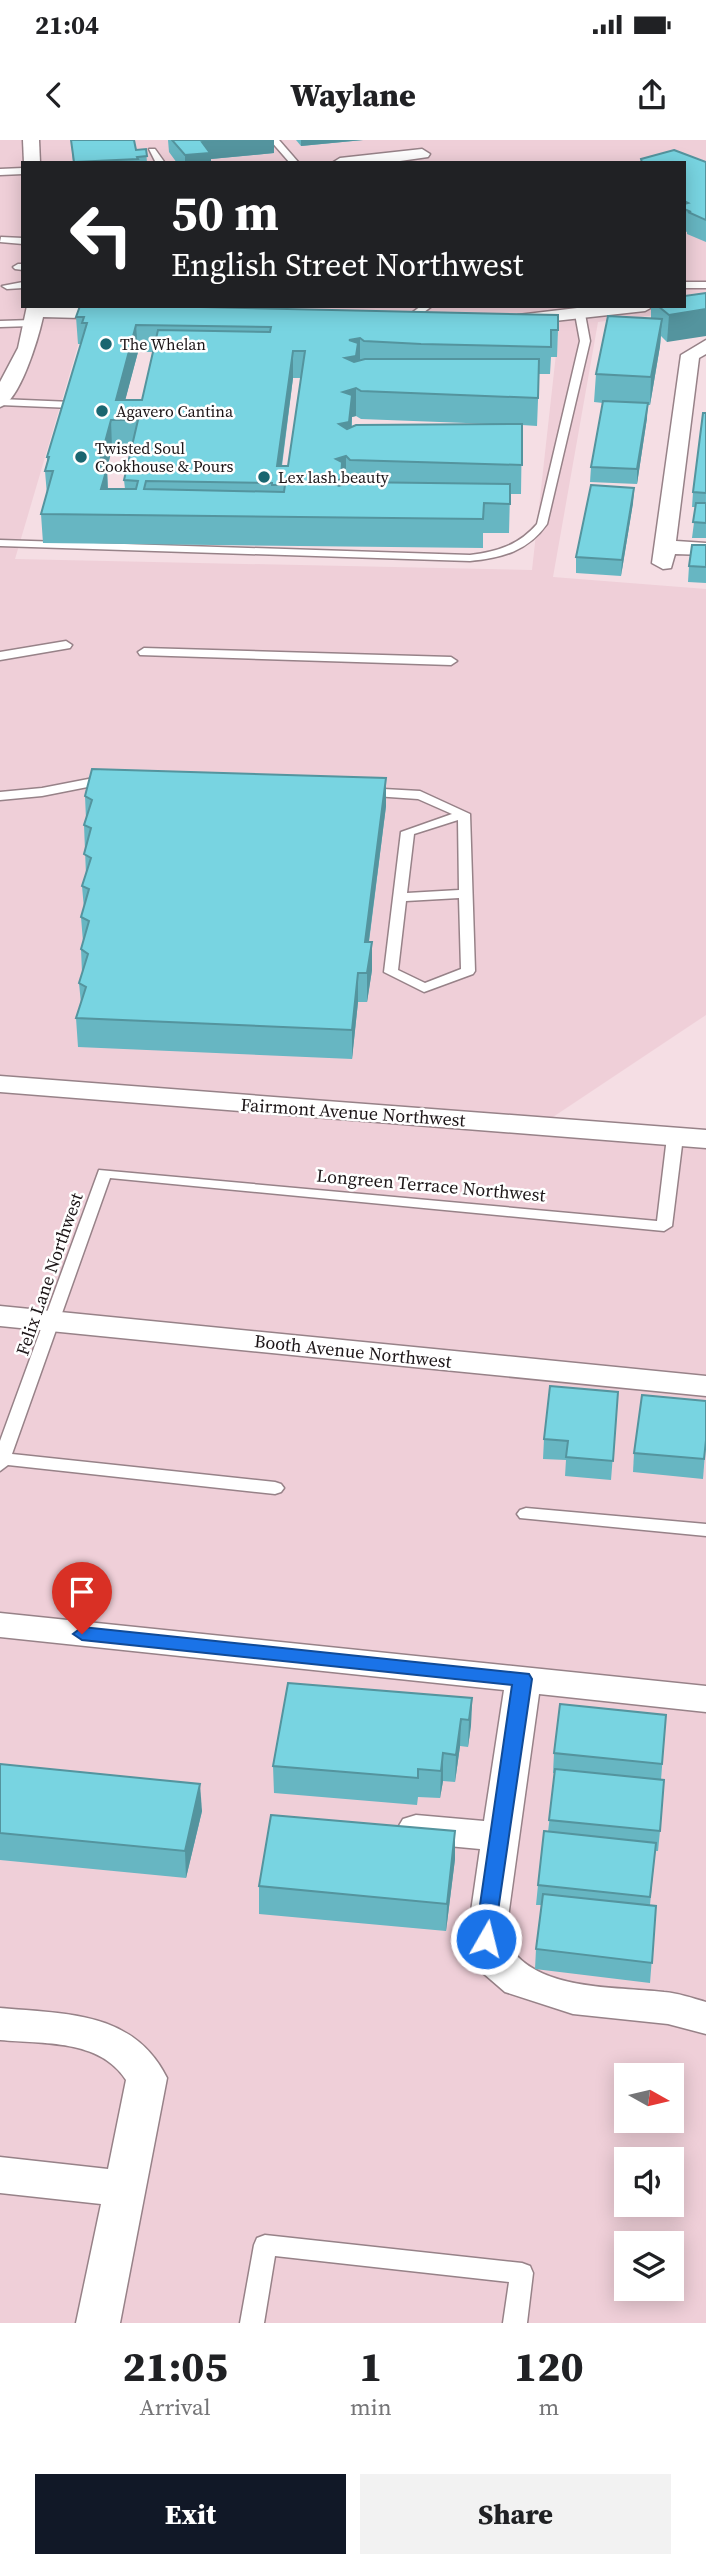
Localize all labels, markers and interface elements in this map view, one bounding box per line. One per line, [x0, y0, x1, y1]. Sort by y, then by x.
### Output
text: 21:04 [35, 7, 99, 43]
text: Waylane [290, 73, 416, 117]
icon: back [35, 76, 73, 114]
icon: share [633, 76, 671, 114]
text: 50 m [171, 179, 279, 246]
icon: left [56, 189, 147, 280]
text: English Street Northwest [171, 243, 523, 287]
place label: The Whelan [120, 333, 206, 355]
marker: The Whelan [98, 336, 114, 352]
place label: Agavero Cantina [116, 400, 234, 422]
marker: Agavero Cantina [94, 403, 110, 419]
place label: Twisted Soul Cookhouse & Pours [95, 437, 234, 477]
marker: Twisted Soul Cookhouse & Pours [73, 449, 89, 465]
place label: Lex lash beauty [278, 466, 390, 488]
marker: Lex lash beauty [256, 469, 272, 485]
street label: Fairmont Avenue Northwest [240, 1092, 466, 1132]
street label: Longreen Terrace Northwest [315, 1163, 547, 1207]
street label: Felix Lane Northwest [9, 1189, 89, 1359]
street label: Booth Avenue Northwest [253, 1328, 453, 1374]
pin [52, 1562, 112, 1634]
icon: arrive [63, 1573, 101, 1611]
position arrow [449, 1902, 523, 1976]
north arrow [614, 2063, 684, 2133]
map controls [614, 2063, 684, 2301]
button: sound [614, 2147, 684, 2217]
button: layers [614, 2231, 684, 2301]
text: 21:05 [122, 2337, 228, 2395]
text: 1 [359, 2337, 382, 2395]
text: 120 [514, 2337, 584, 2395]
text: Arrival [140, 2391, 211, 2423]
text: min [350, 2391, 392, 2423]
text: m [538, 2391, 559, 2423]
button: Exit [35, 2474, 346, 2554]
button: Share [360, 2474, 671, 2554]

